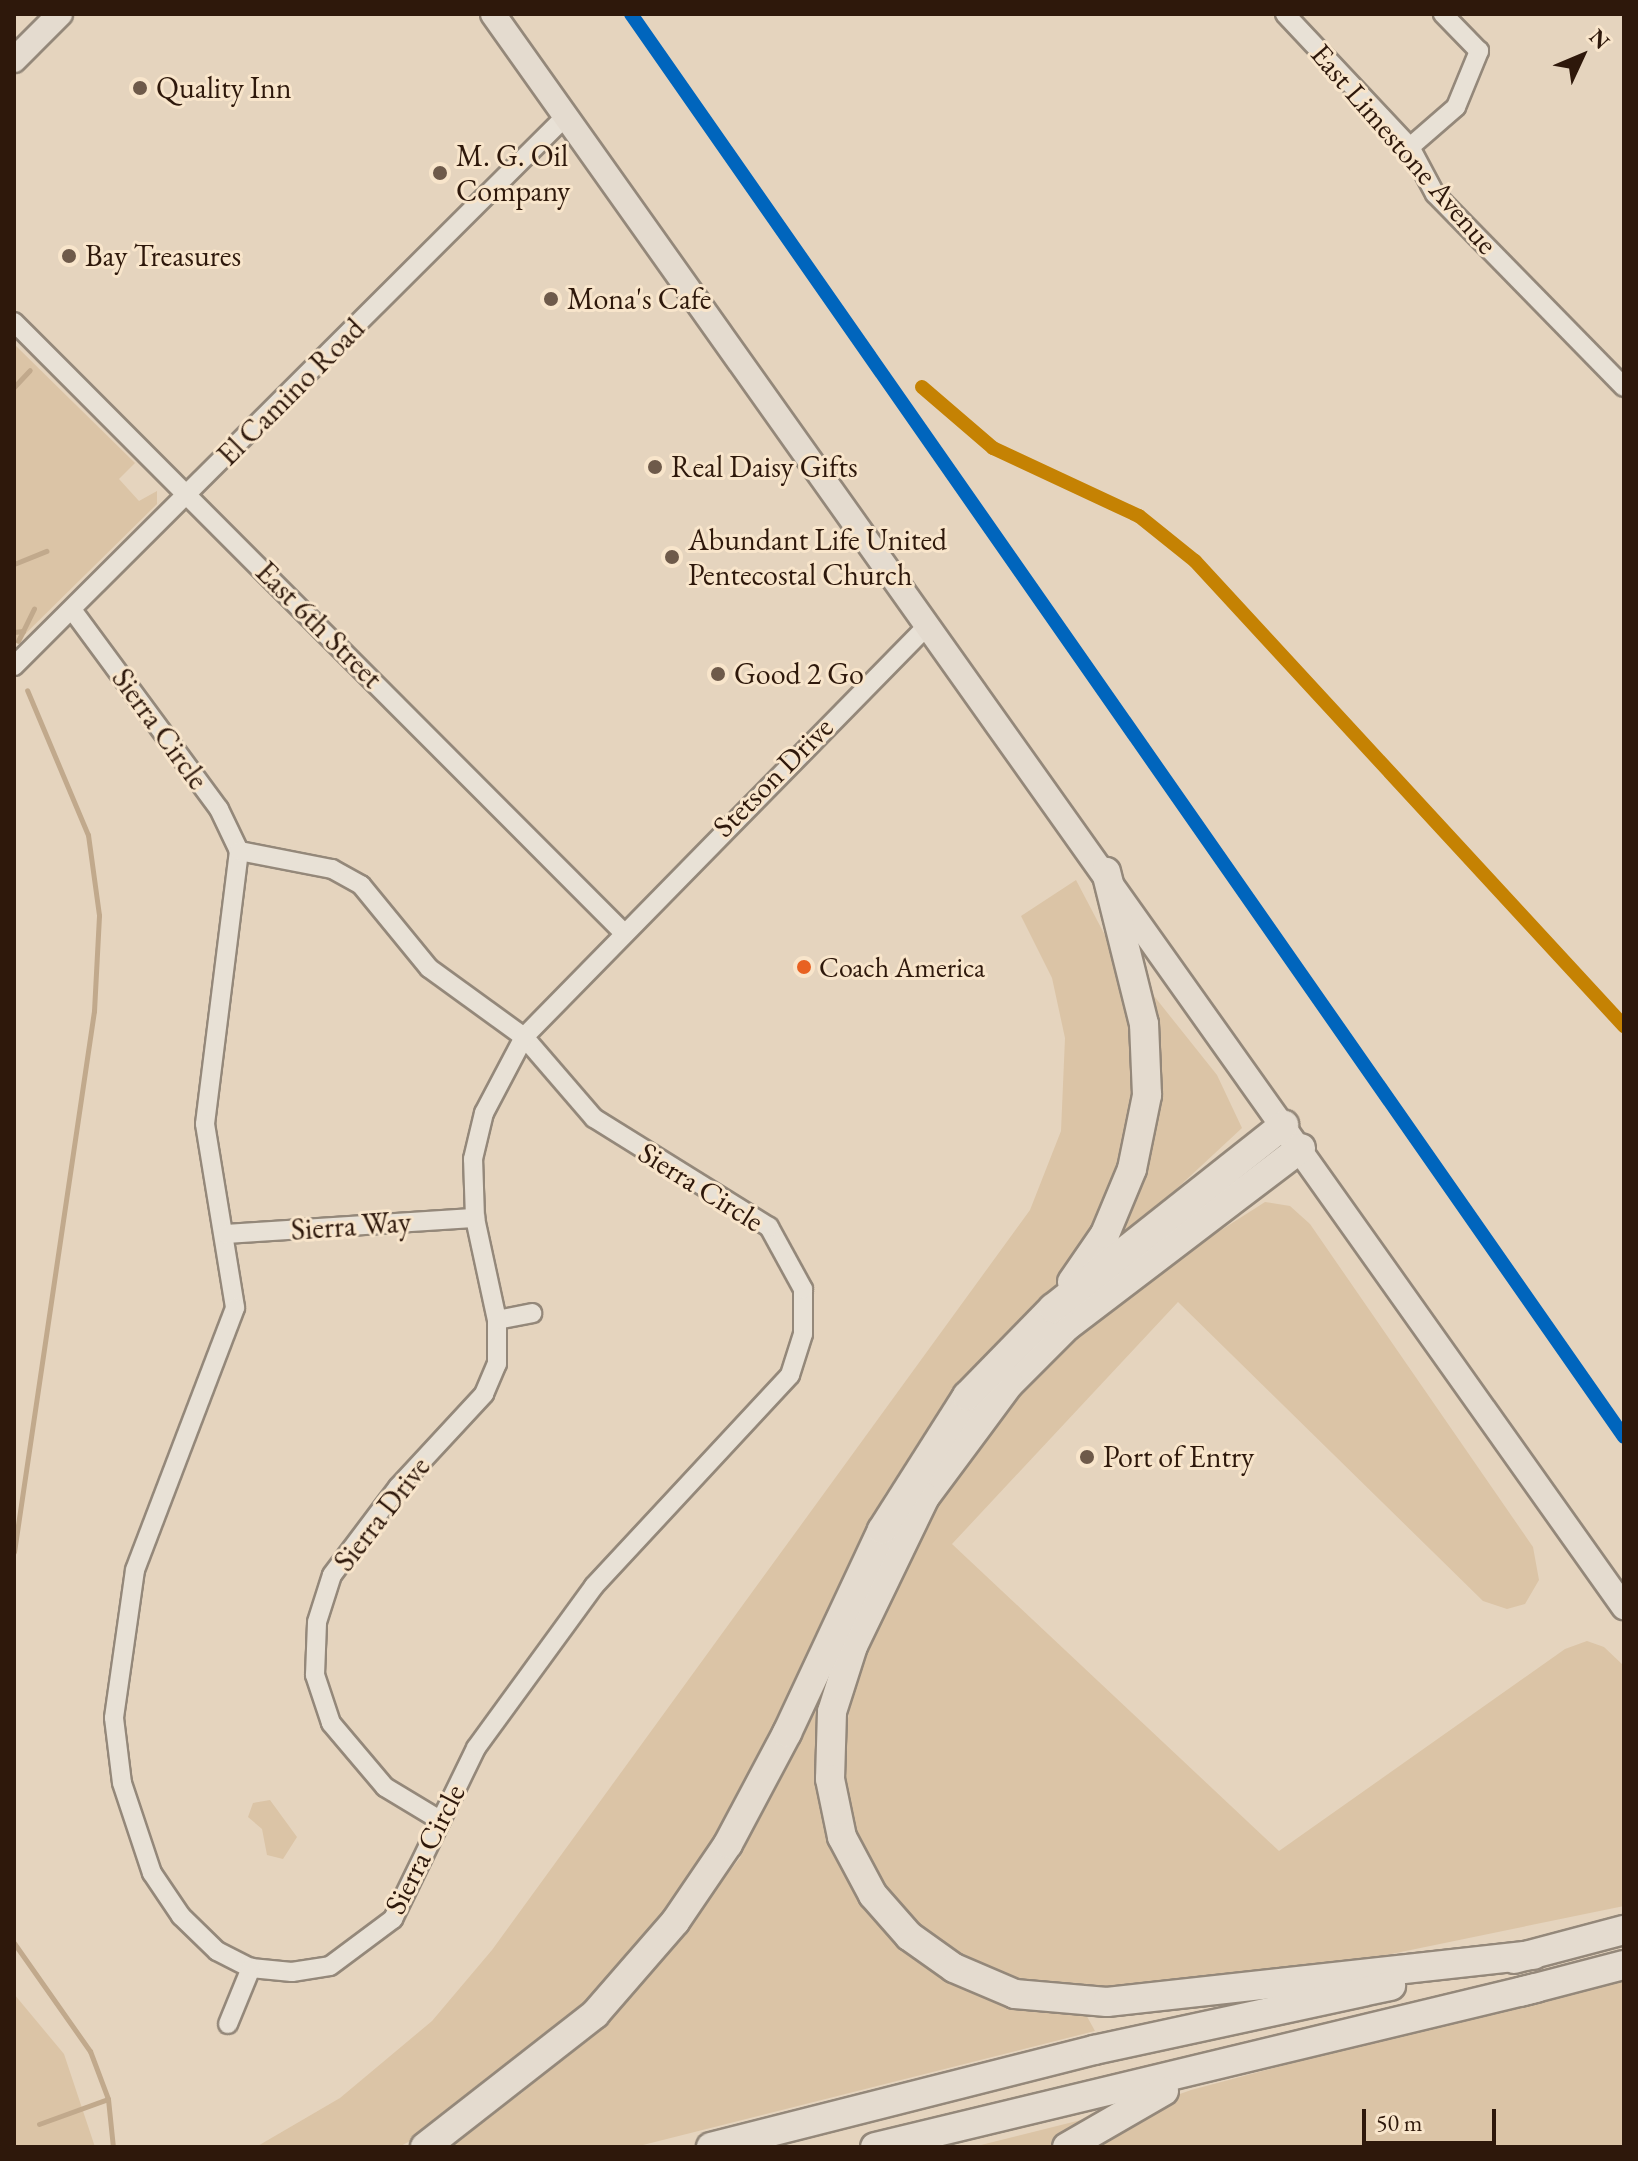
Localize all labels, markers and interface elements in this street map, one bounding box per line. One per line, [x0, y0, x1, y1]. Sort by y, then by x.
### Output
north arrow [1542, 16, 1622, 96]
text: N [1583, 23, 1616, 55]
street label: East Limestone Avenue [1303, 37, 1505, 261]
place label: Quality Inn [156, 70, 292, 106]
marker: Quality Inn [131, 79, 149, 97]
place label: M. G. Oil Company [456, 138, 570, 208]
marker: M. G. Oil Company [431, 164, 449, 182]
place label: Bay Treasures [85, 238, 241, 274]
marker: Bay Treasures [60, 247, 78, 265]
place label: Mona's Cafe [567, 281, 712, 317]
marker: Mona's Cafe [542, 290, 560, 308]
street label: El Camino Road [210, 311, 372, 473]
place label: Real Daisy Gifts [671, 449, 858, 485]
marker: Real Daisy Gifts [646, 458, 664, 476]
place label: Abundant Life United Pentecostal Church [688, 522, 947, 592]
marker: Abundant Life United Pentecostal Church [663, 548, 681, 566]
street label: East 6th Street [248, 554, 390, 696]
place label: Good 2 Go [734, 656, 864, 692]
street label: Sierra Circle [104, 661, 216, 797]
marker: Good 2 Go [709, 665, 727, 683]
street label: Stetson Drive [705, 709, 841, 845]
place label: Coach America [819, 950, 985, 984]
marker: Coach America [796, 959, 812, 975]
street label: Sierra Circle [632, 1134, 770, 1240]
street label: Sierra Way [290, 1204, 412, 1248]
place label: Port of Entry [1103, 1439, 1254, 1475]
marker: Port of Entry [1078, 1448, 1096, 1466]
street label: Sierra Drive [326, 1450, 438, 1578]
street label: Sierra Circle [377, 1778, 473, 1920]
scale bar [1366, 2093, 1500, 2143]
text: 50 m [1376, 2107, 1423, 2138]

